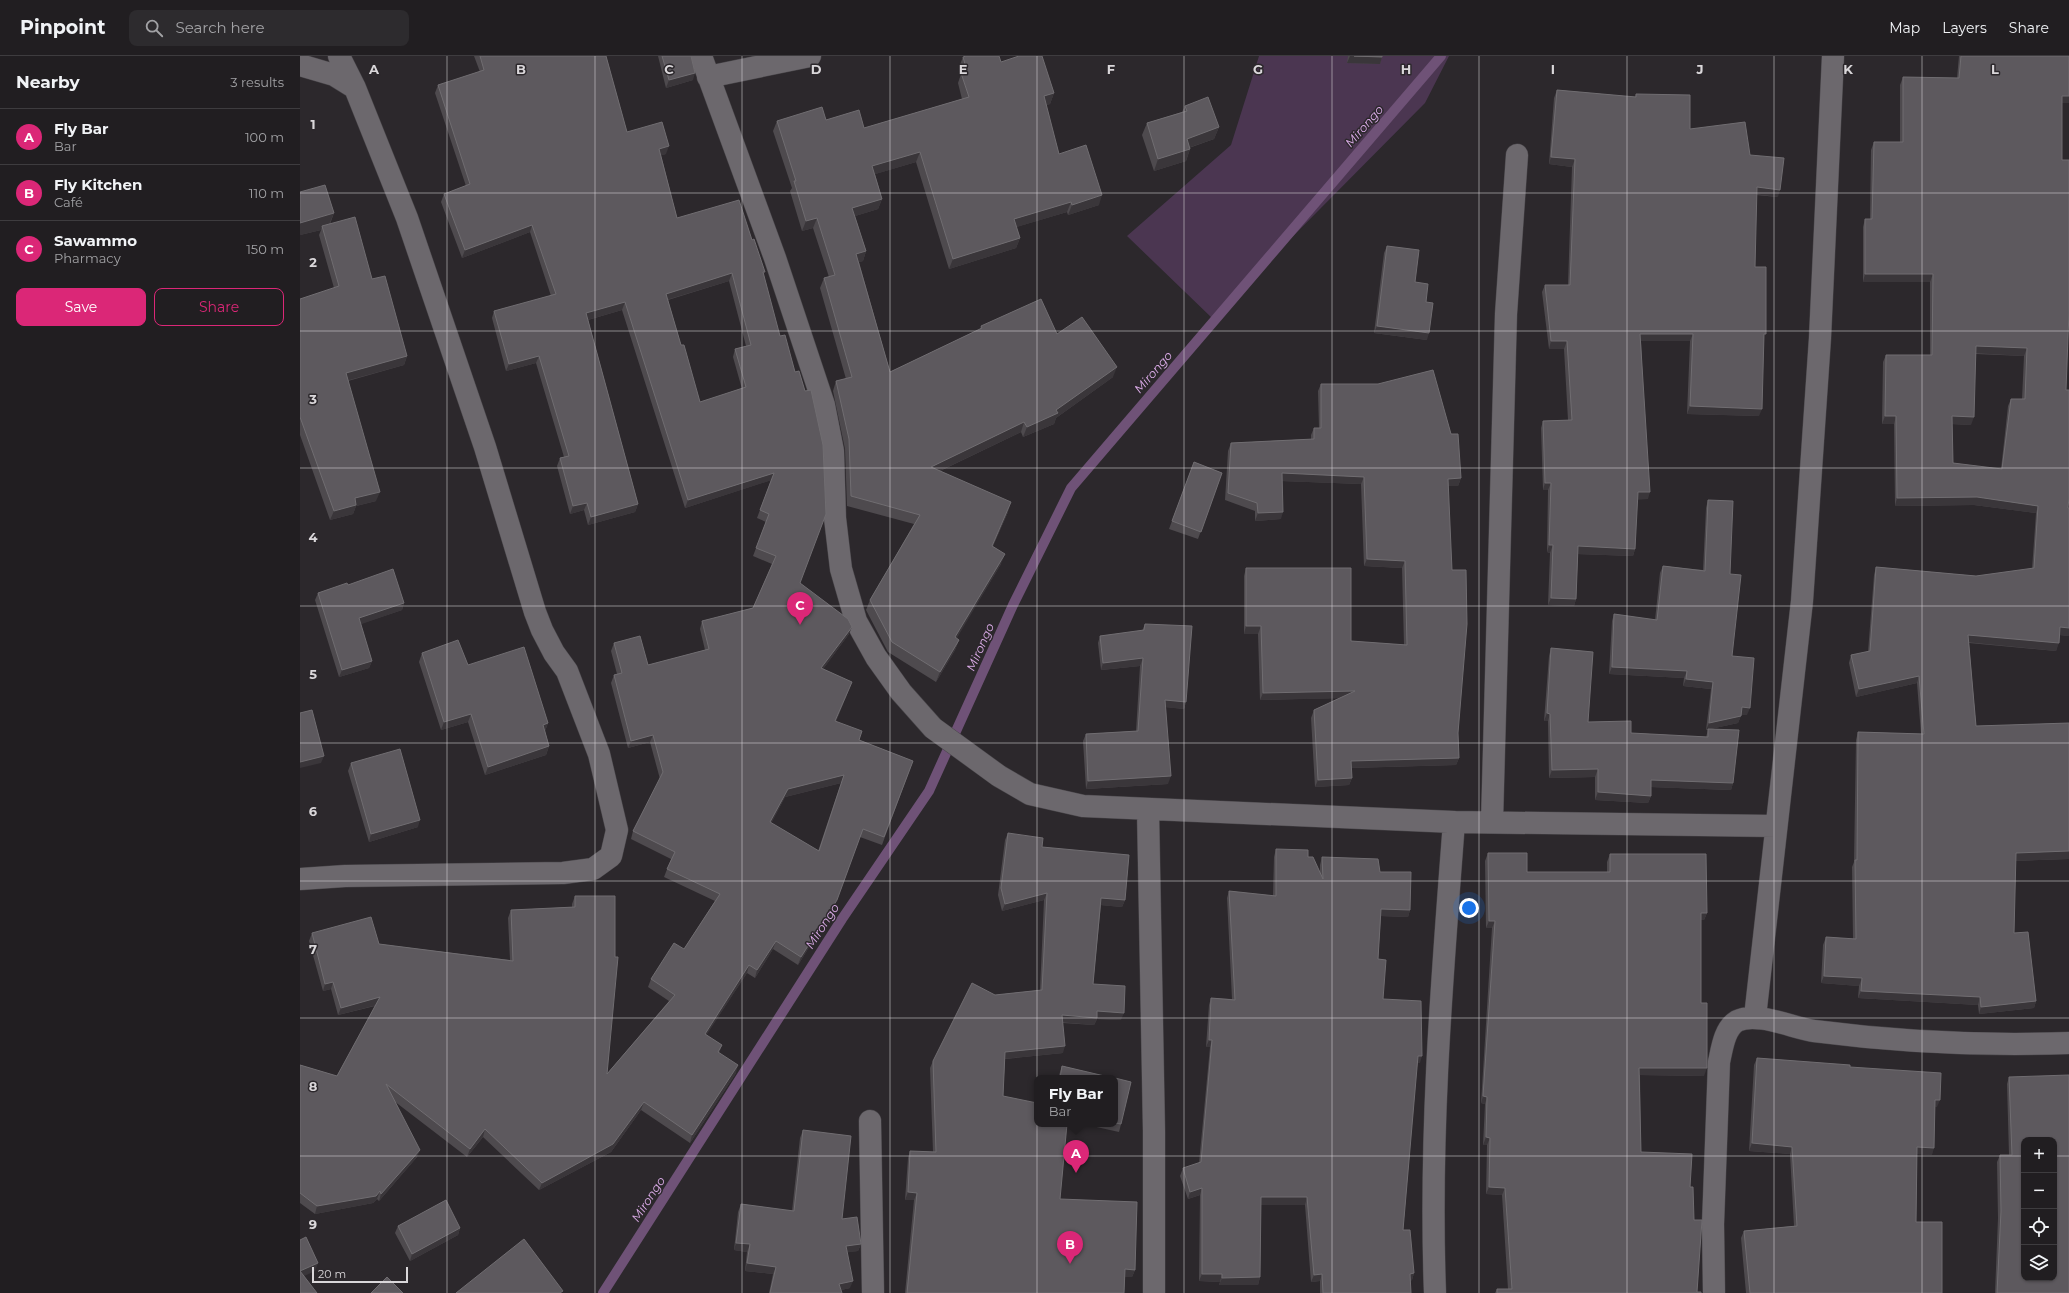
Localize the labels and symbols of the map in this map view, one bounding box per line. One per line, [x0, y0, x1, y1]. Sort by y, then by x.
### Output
text: A [368, 61, 380, 77]
text: B [516, 61, 526, 77]
text: C [664, 61, 674, 77]
text: D [811, 61, 822, 77]
text: E [959, 61, 968, 77]
text: F [1107, 61, 1115, 77]
text: G [1253, 61, 1263, 77]
text: H [1401, 61, 1411, 77]
text: I [1551, 61, 1555, 77]
text: J [1695, 61, 1704, 77]
text: K [1843, 61, 1853, 77]
text: L [1991, 61, 1999, 77]
water label: Mirongo [1342, 102, 1387, 150]
text: 1 [310, 116, 316, 132]
text: 2 [309, 254, 317, 270]
water label: Mirongo [1131, 348, 1176, 396]
text: 3 [308, 391, 317, 407]
text: 4 [309, 529, 318, 545]
pin: C [787, 592, 813, 625]
water label: Mirongo [963, 620, 997, 673]
text: 5 [309, 666, 317, 682]
text: 6 [309, 803, 318, 819]
your location [1459, 898, 1479, 918]
water label: Mirongo [802, 900, 842, 951]
text: 7 [309, 941, 317, 957]
text: 8 [309, 1078, 318, 1094]
pin: A [1063, 1140, 1089, 1173]
water label: Mirongo [628, 1173, 668, 1224]
text: 9 [309, 1216, 317, 1232]
pin: B [1057, 1231, 1083, 1264]
scale bar [312, 1265, 408, 1284]

